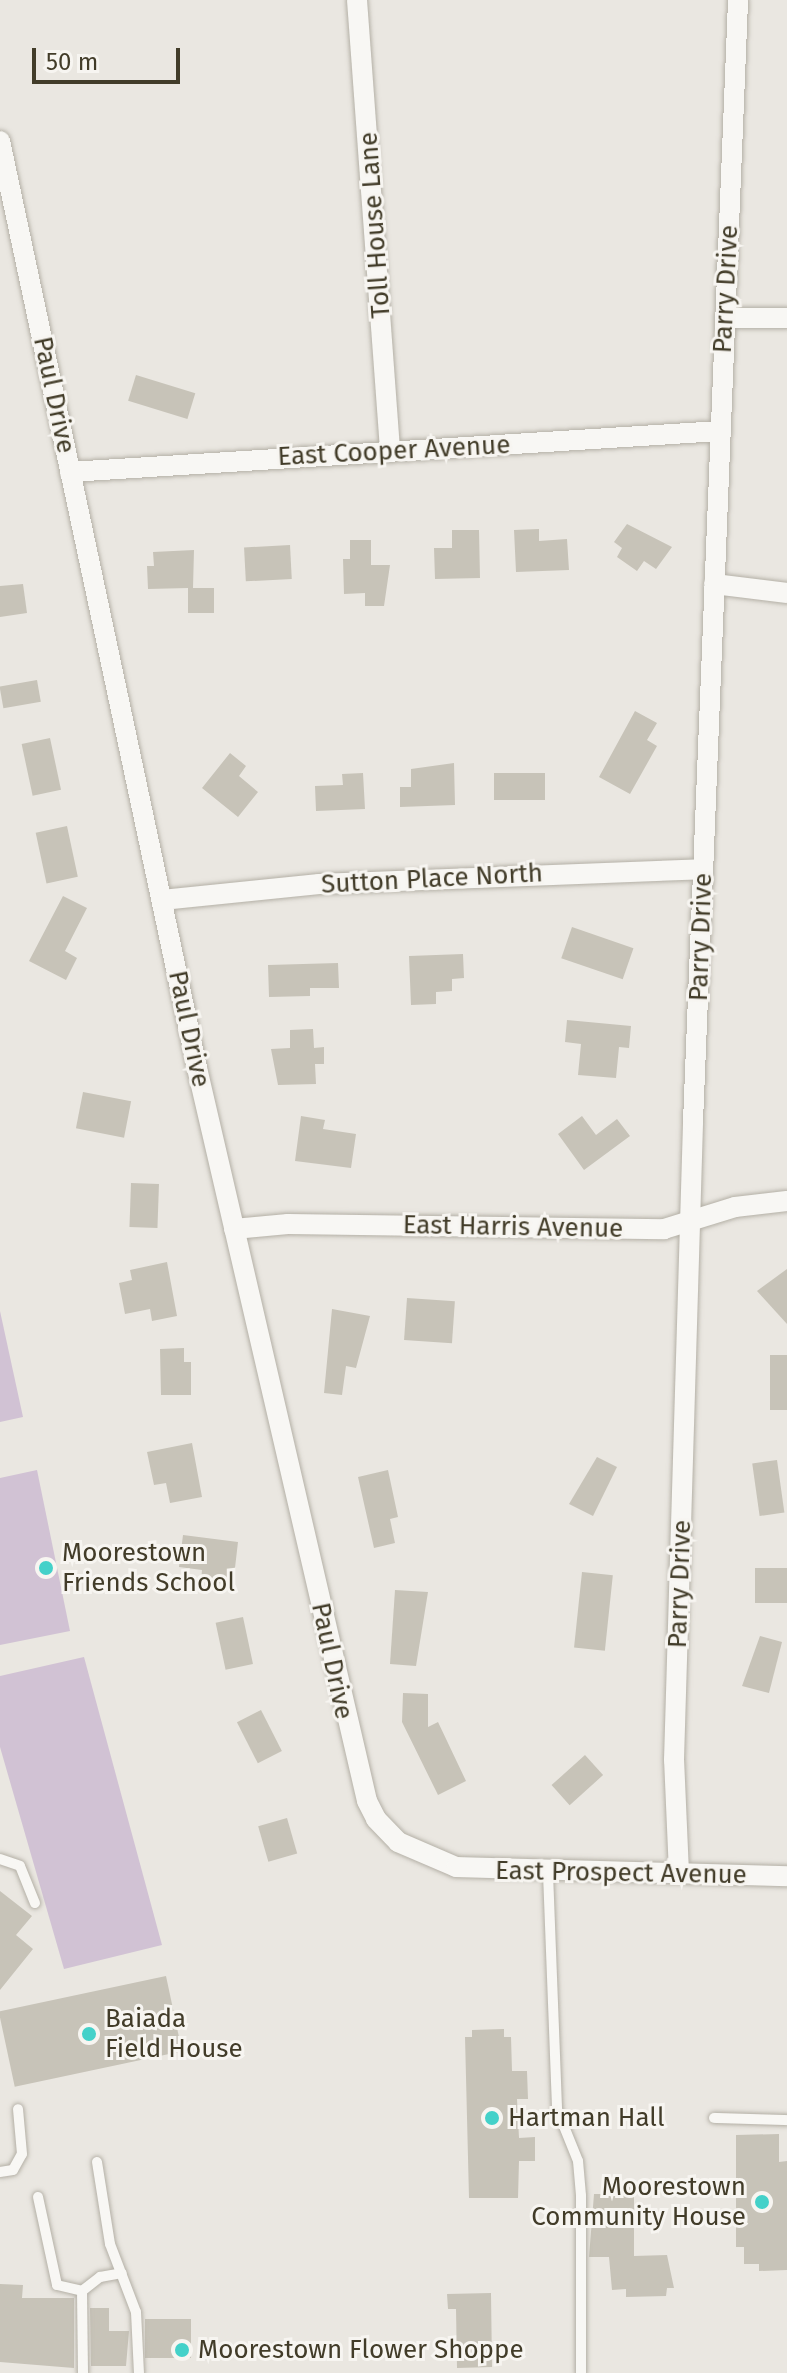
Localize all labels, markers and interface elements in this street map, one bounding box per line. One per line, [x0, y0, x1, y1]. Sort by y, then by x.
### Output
scale bar [36, 32, 184, 82]
text: 50 m [46, 48, 98, 76]
street label: Toll House Lane [353, 131, 397, 319]
street label: Parry Drive [707, 224, 745, 354]
street label: Paul Drive [26, 334, 82, 456]
street label: East Cooper Avenue [277, 429, 511, 473]
street label: Sutton Place North [320, 858, 544, 900]
street label: Parry Drive [683, 872, 719, 1002]
street label: Paul Drive [161, 968, 217, 1090]
street label: East Harris Avenue [403, 1209, 623, 1245]
street label: Parry Drive [662, 1519, 698, 1649]
place label: Moorestown Friends School [62, 1537, 235, 1598]
marker: Moorestown Friends School [37, 1559, 55, 1577]
street label: Paul Drive [304, 1600, 360, 1722]
street label: East Prospect Avenue [495, 1855, 747, 1891]
place label: Baiada Field House [105, 2003, 243, 2064]
marker: Baiada Field House [80, 2025, 98, 2043]
place label: Hartman Hall [508, 2102, 665, 2134]
marker: Hartman Hall [483, 2109, 501, 2127]
place label: Moorestown Community House [531, 2171, 746, 2232]
marker: Moorestown Community House [753, 2193, 771, 2211]
place label: Moorestown Flower Shoppe [198, 2334, 524, 2366]
marker: Moorestown Flower Shoppe [173, 2341, 191, 2359]

